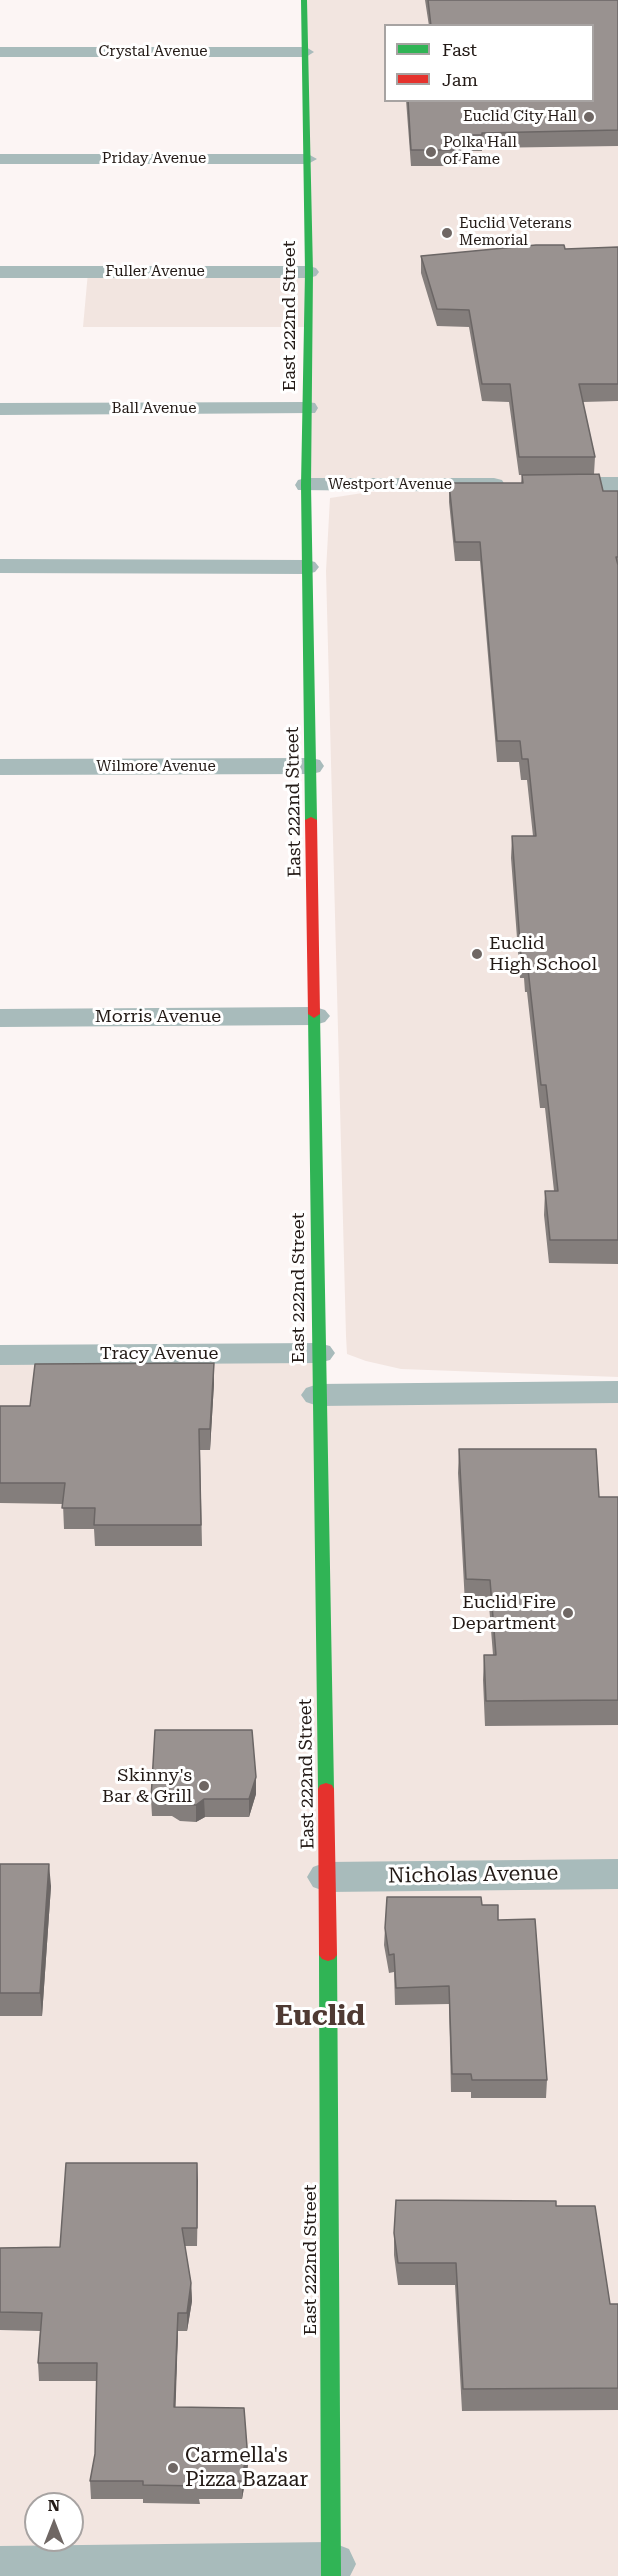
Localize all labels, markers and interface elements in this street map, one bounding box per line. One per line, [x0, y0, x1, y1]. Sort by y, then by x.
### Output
legend [384, 24, 594, 102]
text: Fast [442, 39, 477, 60]
street label: Crystal Avenue [99, 43, 207, 61]
text: Jam [442, 69, 478, 90]
place label: Euclid City Hall [463, 108, 577, 126]
marker: Euclid City Hall [582, 110, 596, 124]
place label: Polka Hall of Fame [443, 134, 517, 169]
marker: Polka Hall of Fame [424, 145, 438, 159]
street label: Priday Avenue [102, 150, 206, 168]
place label: Euclid Veterans Memorial [459, 215, 572, 250]
marker: Euclid Veterans Memorial [440, 226, 454, 240]
street label: East 222nd Street [279, 241, 301, 391]
street label: Fuller Avenue [105, 263, 205, 281]
street label: Ball Avenue [112, 400, 196, 418]
street label: Westport Avenue [328, 476, 452, 494]
street label: East 222nd Street [282, 726, 306, 878]
street label: Wilmore Avenue [96, 758, 216, 776]
place label: Euclid High School [489, 933, 597, 976]
marker: Euclid High School [470, 947, 484, 961]
street label: Morris Avenue [95, 1006, 221, 1028]
street label: East 222nd Street [288, 1213, 310, 1363]
street label: Tracy Avenue [100, 1343, 218, 1365]
place label: Euclid Fire Department [452, 1592, 556, 1634]
marker: Euclid Fire Department [561, 1606, 575, 1620]
street label: East 222nd Street [295, 1698, 319, 1850]
place label: Skinny's Bar & Grill [102, 1765, 192, 1808]
marker: Skinny's Bar & Grill [197, 1779, 211, 1793]
street label: Nicholas Avenue [388, 1861, 558, 1889]
district label: Euclid [275, 2000, 365, 2034]
street label: East 222nd Street [300, 2185, 322, 2335]
place label: Carmella's Pizza Bazaar [185, 2443, 308, 2493]
marker: Carmella's Pizza Bazaar [166, 2461, 180, 2475]
north arrow [24, 2492, 84, 2552]
text: N [48, 2496, 60, 2515]

